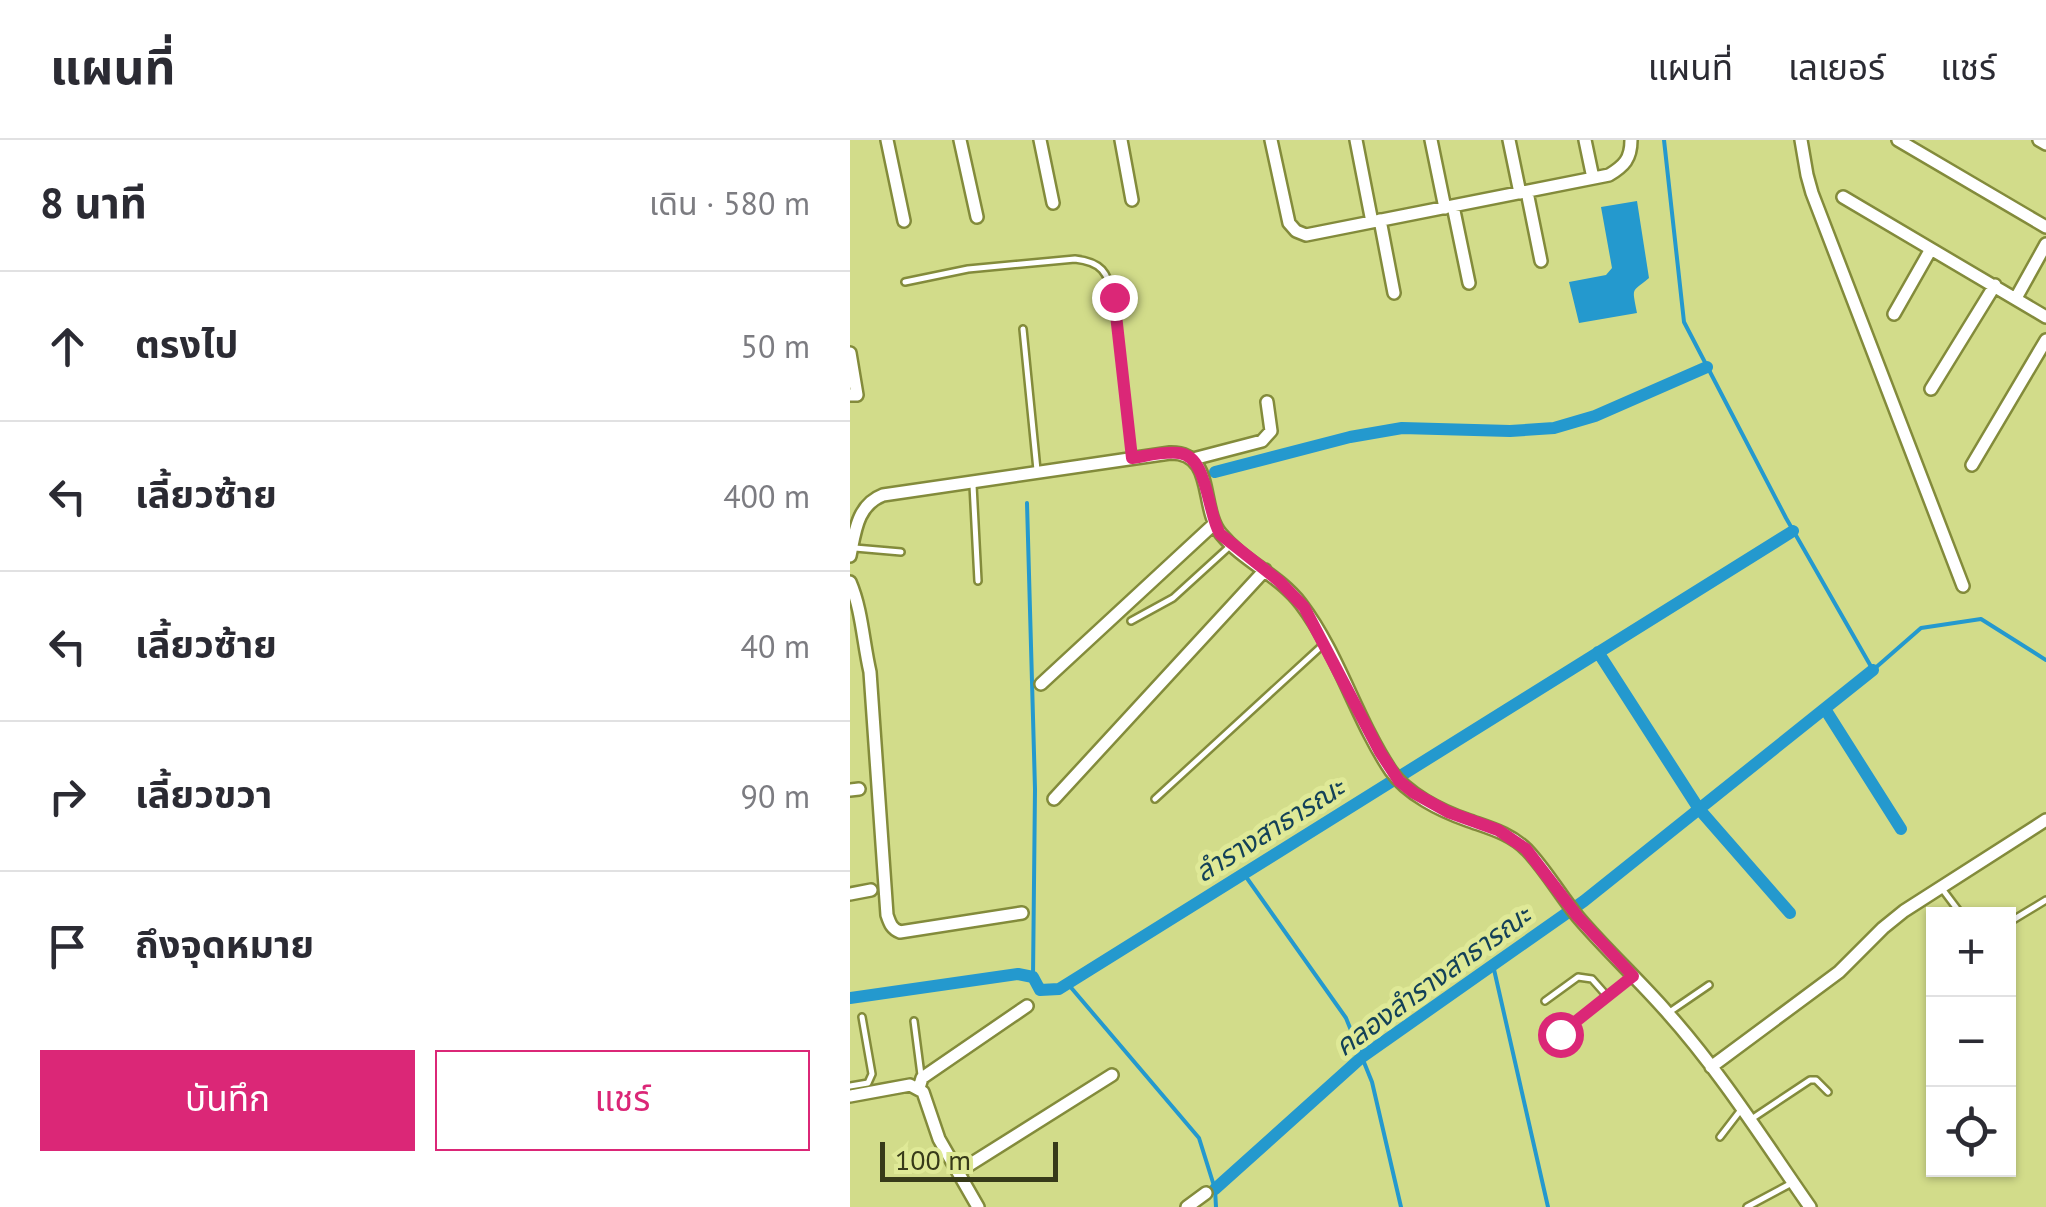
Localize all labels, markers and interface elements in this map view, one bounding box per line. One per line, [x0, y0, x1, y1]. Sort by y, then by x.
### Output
text: แผนที่ [50, 35, 175, 97]
text: แผนที่ [1648, 44, 1733, 90]
text: เลเยอร์ [1788, 44, 1885, 90]
text: แชร์ [1940, 44, 1996, 90]
text: 8 นาที [40, 175, 147, 230]
text: เดิน · 580 m [649, 182, 810, 224]
route end [1092, 275, 1138, 321]
icon: ahead [40, 319, 95, 374]
text: ตรงไป [135, 319, 238, 368]
text: 50 m [741, 325, 810, 367]
icon: left [40, 469, 95, 524]
text: เลี้ยวซ้าย [135, 469, 277, 518]
text: 400 m [723, 475, 810, 517]
icon: left [40, 619, 95, 674]
text: เลี้ยวซ้าย [135, 619, 277, 668]
text: 40 m [741, 625, 810, 667]
water label: ลำรางสาธารณะ [1187, 767, 1353, 890]
icon: right [40, 769, 95, 824]
text: เลี้ยวขวา [135, 769, 272, 818]
text: 90 m [741, 775, 810, 817]
water label: คลองลำรางสาธารณะ [1326, 895, 1540, 1064]
map controls [1926, 907, 2016, 1177]
button: + [1926, 907, 2016, 997]
icon: arrive [40, 919, 95, 974]
text: ถึงจุดหมาย [135, 919, 314, 968]
button: − [1926, 997, 2016, 1087]
route start [1538, 1012, 1584, 1058]
button: บันทึก [40, 1050, 415, 1151]
button: แชร์ [435, 1050, 810, 1151]
button: locate [1926, 1087, 2016, 1177]
scale bar [880, 1137, 1058, 1182]
text: 100 m [895, 1141, 971, 1178]

